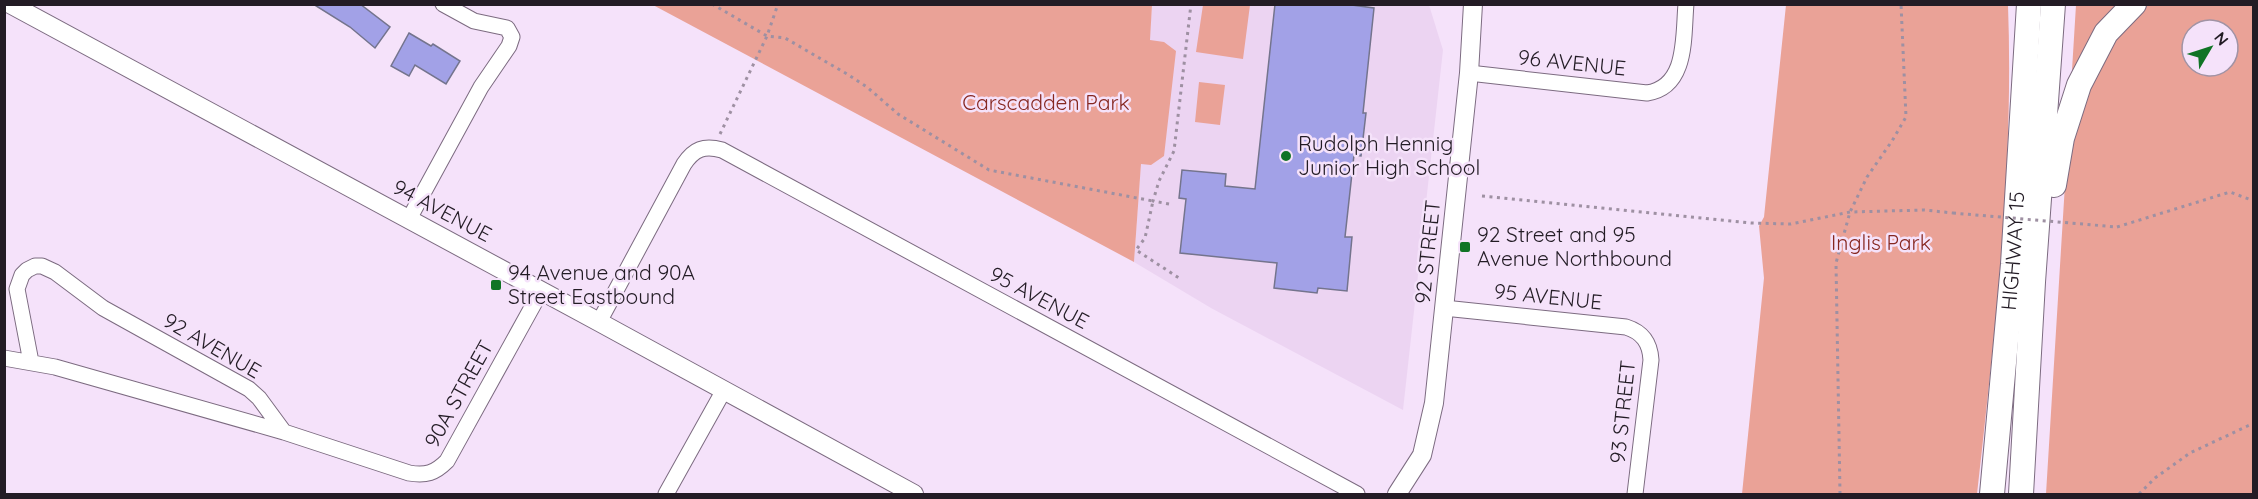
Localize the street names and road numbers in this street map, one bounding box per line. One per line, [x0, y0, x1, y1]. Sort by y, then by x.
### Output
street label: 96 AVENUE [1517, 43, 1627, 81]
street label: 94 AVENUE [389, 173, 496, 247]
street label: HIGHWAY 15 [1995, 191, 2029, 312]
street label: 92 STREET [1409, 199, 1445, 305]
street label: 95 AVENUE [985, 260, 1094, 334]
street label: 95 AVENUE [1493, 277, 1603, 315]
street label: 92 AVENUE [159, 307, 266, 384]
street label: 90A STREET [418, 335, 498, 452]
street label: 93 STREET [1604, 359, 1640, 465]

